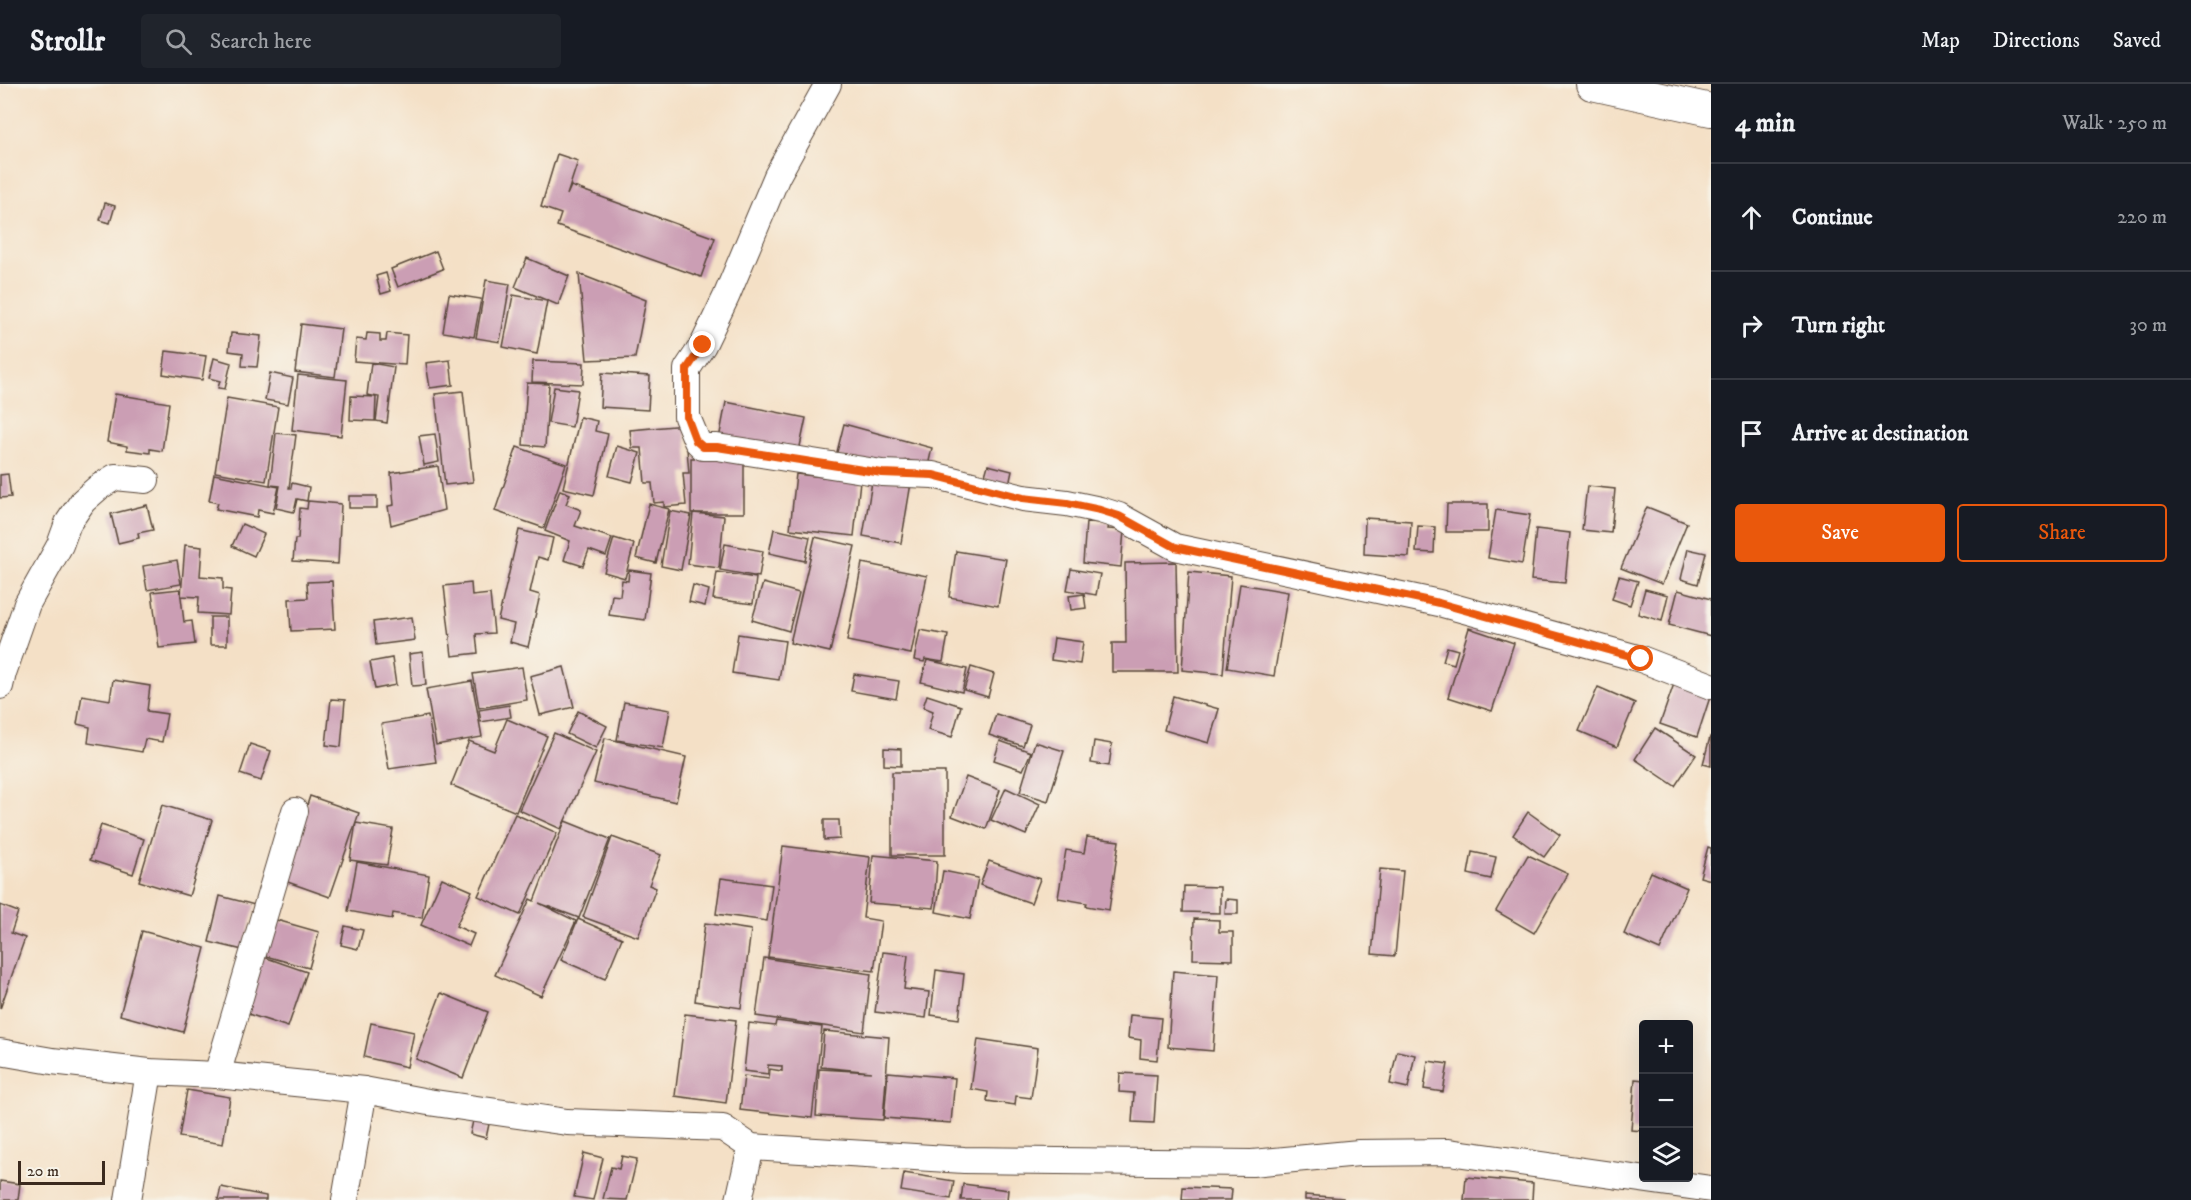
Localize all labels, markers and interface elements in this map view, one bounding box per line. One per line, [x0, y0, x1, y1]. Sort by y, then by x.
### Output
search box [141, 14, 561, 68]
text: Strollr [30, 24, 105, 59]
icon: search [162, 25, 195, 58]
text: Search here [210, 28, 312, 55]
text: Map [1921, 28, 1960, 54]
text: Directions [1993, 28, 2080, 54]
text: Saved [2113, 28, 2161, 54]
text: 4 min [1735, 107, 1795, 140]
text: Walk · 250 m [2062, 111, 2167, 136]
icon: ahead [1735, 201, 1768, 234]
text: Continue [1792, 204, 1873, 231]
text: 220 m [2117, 205, 2167, 230]
icon: right [1735, 309, 1768, 342]
text: Turn right [1792, 312, 1885, 339]
text: 30 m [2129, 313, 2167, 338]
route end [689, 331, 715, 357]
icon: arrive [1735, 417, 1768, 450]
text: Arrive at destination [1792, 420, 1969, 447]
button: Save [1735, 504, 1945, 562]
button: Share [1957, 504, 2167, 562]
route start [1627, 645, 1653, 671]
map controls [1639, 1020, 1693, 1182]
button: + [1639, 1020, 1693, 1074]
button: − [1639, 1074, 1693, 1128]
button: layers [1639, 1128, 1693, 1182]
scale bar [18, 1158, 105, 1186]
text: 20 m [27, 1161, 59, 1181]

